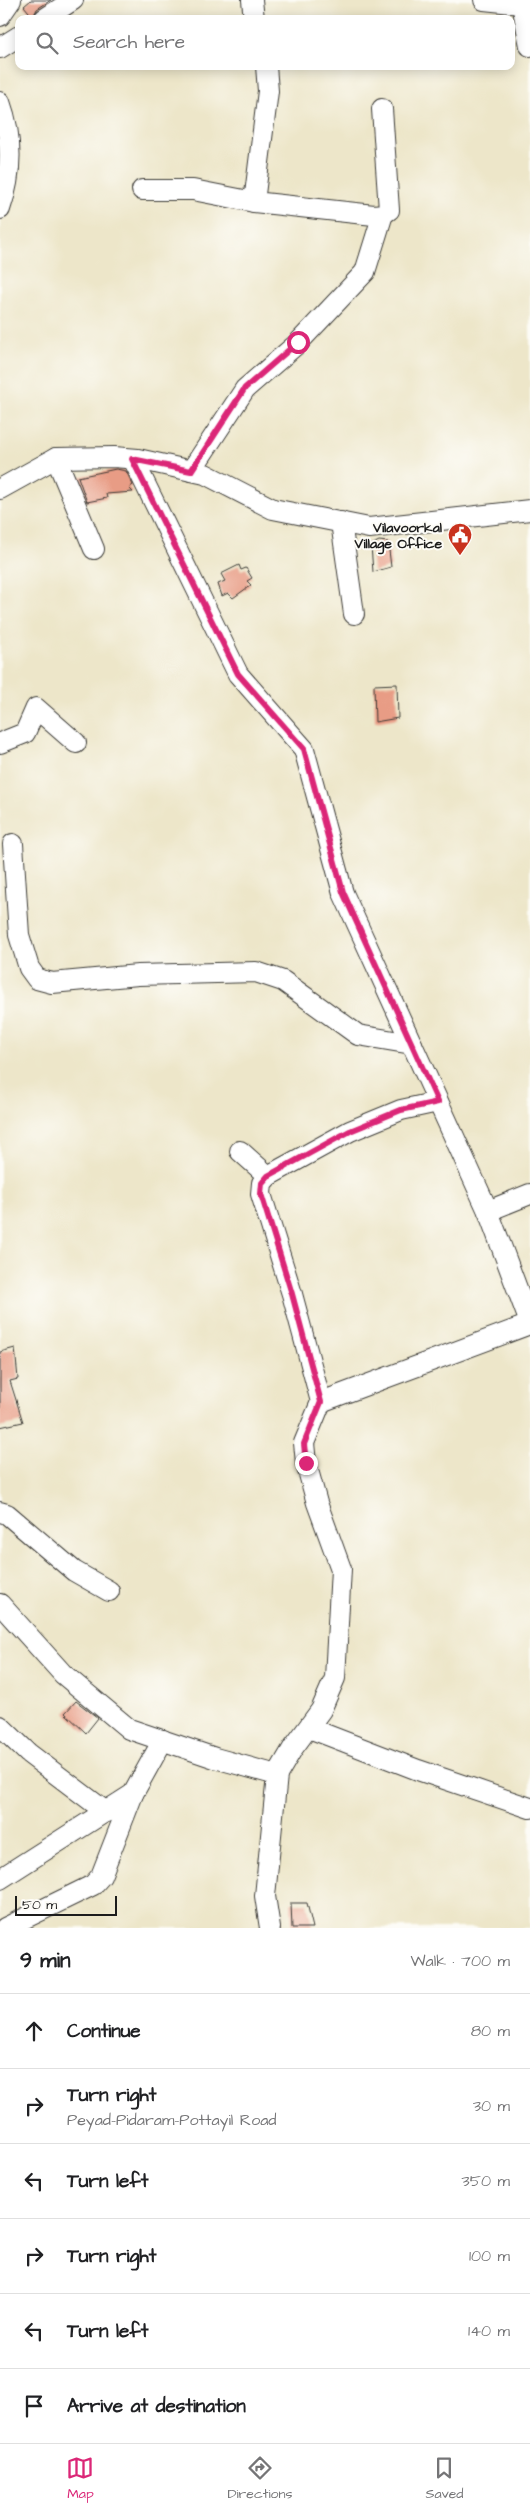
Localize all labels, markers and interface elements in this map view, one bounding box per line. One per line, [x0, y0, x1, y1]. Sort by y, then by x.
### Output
search box [15, 15, 515, 70]
icon: search [33, 29, 61, 57]
text: Search here [73, 29, 185, 56]
route start [287, 331, 310, 354]
place label: Vilavoorkal Village Office [354, 518, 443, 555]
public building icon: Vilavoorkal Village Office [447, 522, 473, 556]
route end [295, 1452, 318, 1475]
scale bar [15, 1893, 118, 1916]
text: 50 m [22, 1895, 57, 1915]
text: 9 min [20, 1946, 70, 1975]
text: Walk · 700 m [411, 1950, 510, 1972]
icon: ahead [20, 2017, 48, 2045]
text: Continue [67, 2018, 141, 2045]
text: 80 m [471, 2020, 510, 2042]
text: Turn right [67, 2082, 156, 2109]
icon: right [20, 2092, 48, 2120]
text: 30 m [473, 2095, 510, 2117]
text: Peyad-Pidaram-Pottayil Road [67, 2109, 276, 2131]
icon: left [20, 2167, 48, 2195]
text: Turn left [67, 2168, 148, 2195]
text: 350 m [462, 2170, 510, 2192]
icon: right [20, 2242, 48, 2270]
text: Turn right [67, 2243, 156, 2270]
text: 100 m [469, 2245, 510, 2267]
icon: left [20, 2317, 48, 2345]
text: Turn left [67, 2318, 148, 2345]
text: 140 m [468, 2320, 510, 2342]
icon: arrive [20, 2392, 48, 2420]
text: Arrive at destination [67, 2393, 246, 2420]
tab: Map [66, 2454, 94, 2504]
tab: Directions [227, 2454, 292, 2504]
tab: Saved [425, 2454, 464, 2504]

